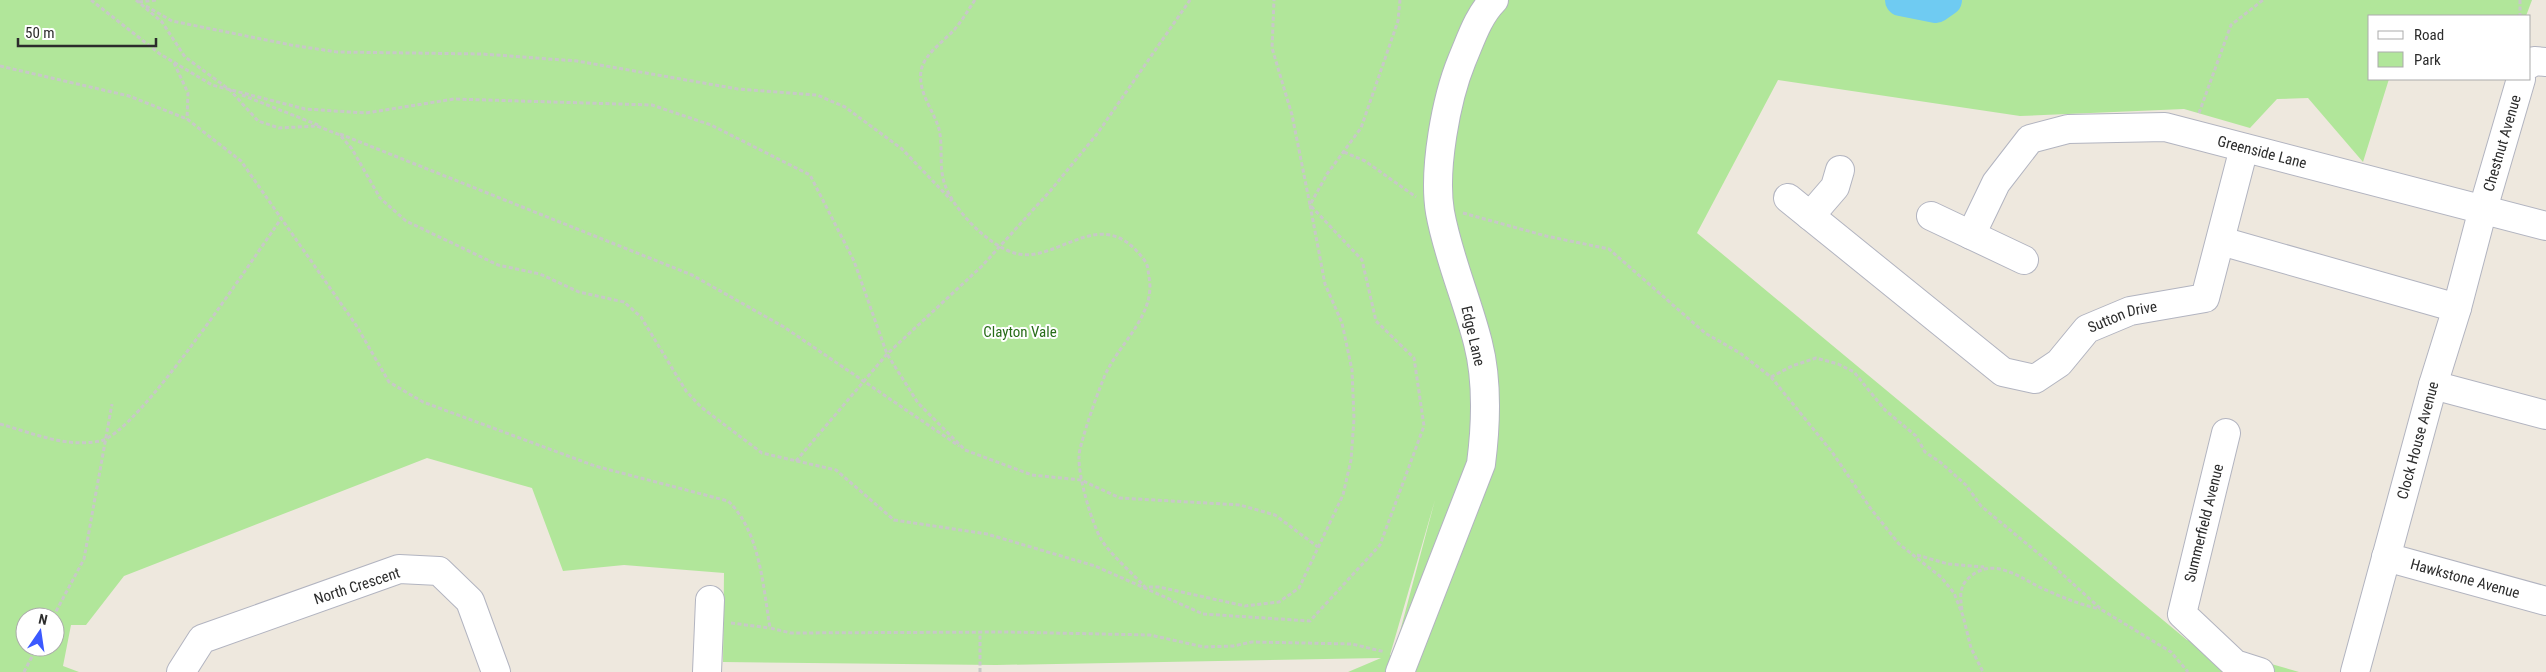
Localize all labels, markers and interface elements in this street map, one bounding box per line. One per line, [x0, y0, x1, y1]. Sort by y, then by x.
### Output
scale bar [18, 15, 155, 47]
legend [2368, 15, 2531, 80]
text: 50 m [25, 24, 55, 42]
text: Road [2414, 26, 2444, 44]
text: Park [2414, 51, 2441, 69]
street label: Chestnut Avenue [2480, 93, 2525, 194]
street label: Greenside Lane [2216, 132, 2309, 172]
street label: Sutton Drive [2085, 297, 2158, 337]
street label: Edge Lane [1457, 304, 1489, 368]
park label: Clayton Vale [983, 323, 1057, 341]
street label: Clock House Avenue [2393, 380, 2443, 501]
street label: Summerfield Avenue [2181, 462, 2227, 584]
street label: Hawkstone Avenue [2408, 555, 2522, 602]
street label: North Crescent [312, 564, 402, 608]
north arrow [15, 607, 65, 657]
text: N [37, 611, 49, 628]

